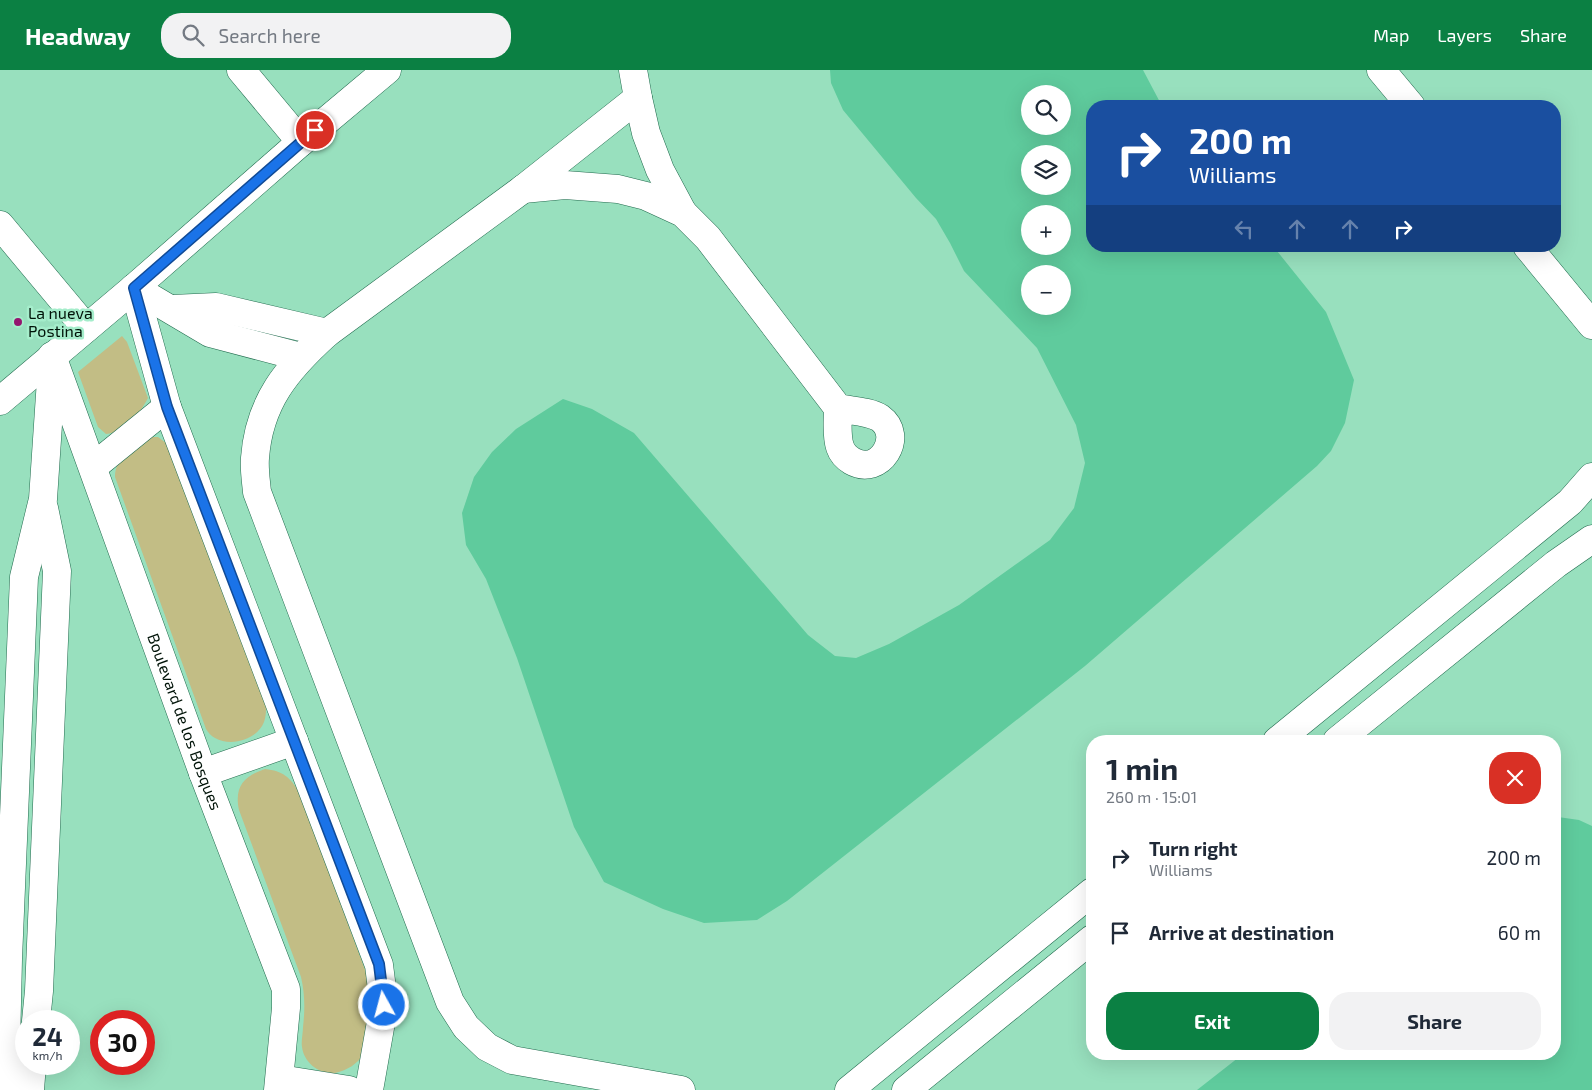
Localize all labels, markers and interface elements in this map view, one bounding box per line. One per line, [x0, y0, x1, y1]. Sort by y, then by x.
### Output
search box [161, 13, 511, 58]
text: Headway [25, 21, 131, 50]
icon: search [179, 21, 207, 49]
text: Search here [219, 24, 321, 47]
text: Map [1373, 24, 1409, 46]
text: Layers [1437, 24, 1492, 46]
text: Share [1520, 24, 1567, 46]
map controls [1021, 85, 1071, 315]
button: search [1021, 85, 1071, 135]
pin [294, 109, 336, 151]
icon: arrive [301, 116, 329, 144]
text: 200 m [1189, 119, 1292, 161]
icon: right [1106, 120, 1171, 185]
button: layers [1021, 145, 1071, 195]
text: Williams [1189, 161, 1276, 187]
button: + [1021, 205, 1071, 255]
icon: left [1230, 215, 1258, 243]
icon: ahead [1283, 215, 1311, 243]
icon: ahead [1336, 215, 1364, 243]
icon: right [1389, 215, 1417, 243]
button: − [1021, 265, 1071, 315]
place label: La nueva Postina [28, 303, 93, 340]
marker: La nueva Postina [12, 316, 24, 328]
street label: Boulevard de los Bosques [144, 631, 226, 813]
text: 1 min [1106, 750, 1178, 786]
button: close [1489, 752, 1541, 804]
text: 260 m · 15:01 [1106, 787, 1197, 806]
text: Turn right [1149, 837, 1237, 860]
icon: right [1106, 844, 1134, 872]
text: 200 m [1487, 846, 1541, 869]
text: Williams [1149, 860, 1213, 879]
icon: arrive [1106, 919, 1134, 947]
text: Arrive at destination [1149, 921, 1334, 944]
text: 60 m [1498, 921, 1541, 944]
position arrow [357, 978, 409, 1030]
button: Exit [1106, 992, 1319, 1050]
button: Share [1329, 992, 1541, 1050]
speed limit sign: 30 [90, 1010, 155, 1075]
text: 24 [32, 1021, 63, 1051]
text: km/h [33, 1048, 62, 1062]

